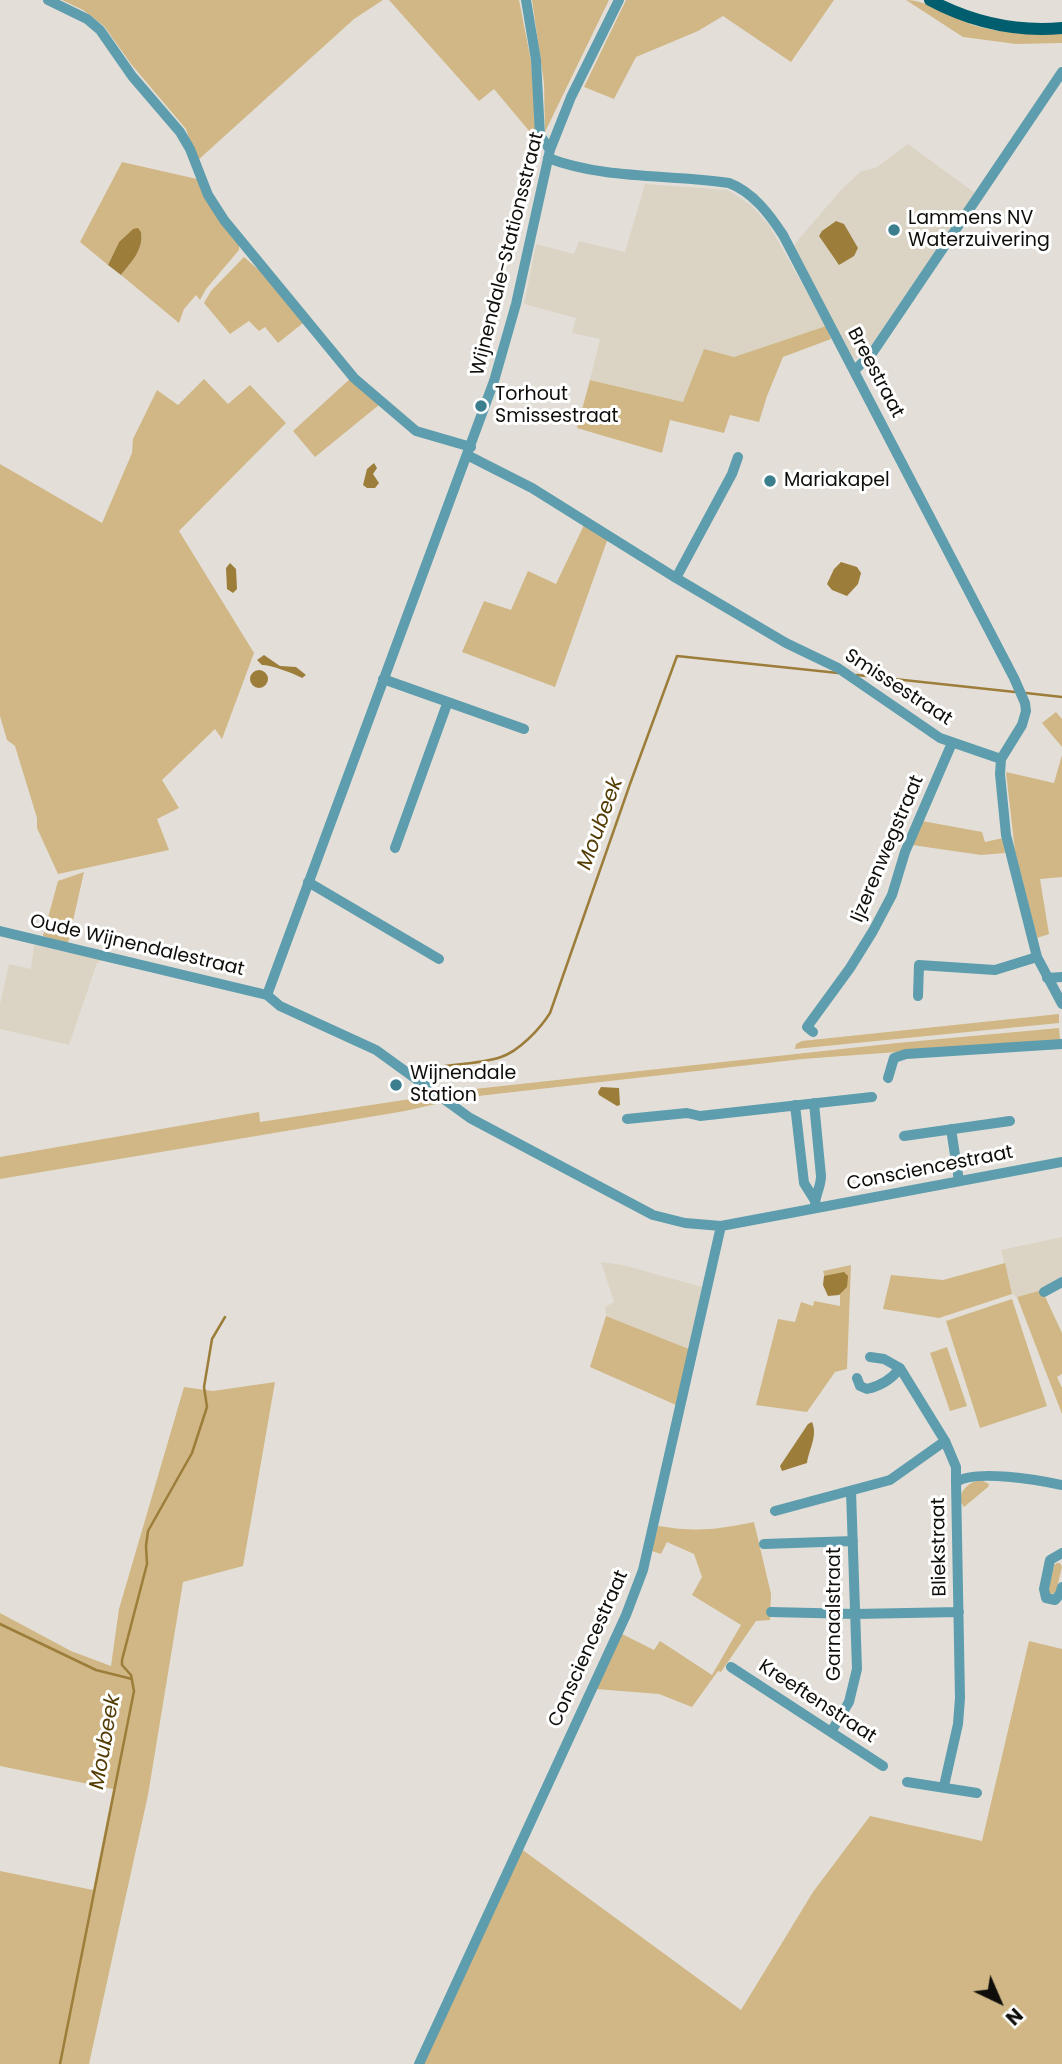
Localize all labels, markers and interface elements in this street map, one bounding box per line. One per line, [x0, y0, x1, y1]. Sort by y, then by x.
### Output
street label: Wijnendale-Stationsstraat [467, 130, 549, 378]
place label: Lammens NV Waterzuivering [908, 208, 1050, 252]
marker: Lammens NV Waterzuivering [886, 222, 902, 238]
street label: Breestraat [842, 324, 908, 422]
place label: Torhout Smissestraat [495, 384, 619, 428]
marker: Torhout Smissestraat [473, 398, 489, 414]
place label: Mariakapel [784, 470, 890, 492]
marker: Mariakapel [762, 473, 778, 489]
street label: Smissestraat [840, 645, 956, 731]
street label: Ijzerenwegstraat [847, 772, 929, 926]
water label: Moubeek [573, 775, 629, 873]
street label: Oude Wijnendalestraat [28, 910, 246, 982]
place label: Wijnendale Station [410, 1063, 516, 1107]
marker: Wijnendale Station [388, 1077, 404, 1093]
street label: Consciencestraat [845, 1142, 1015, 1196]
street label: Bliekstraat [928, 1497, 952, 1597]
street label: Garnaalstraat [824, 1547, 846, 1681]
street label: Consciencestraat [544, 1567, 634, 1731]
street label: Kreeftenstraat [754, 1655, 880, 1749]
water label: Moubeek [85, 1693, 127, 1791]
north arrow [964, 1966, 1034, 2036]
text: N [999, 2002, 1028, 2031]

